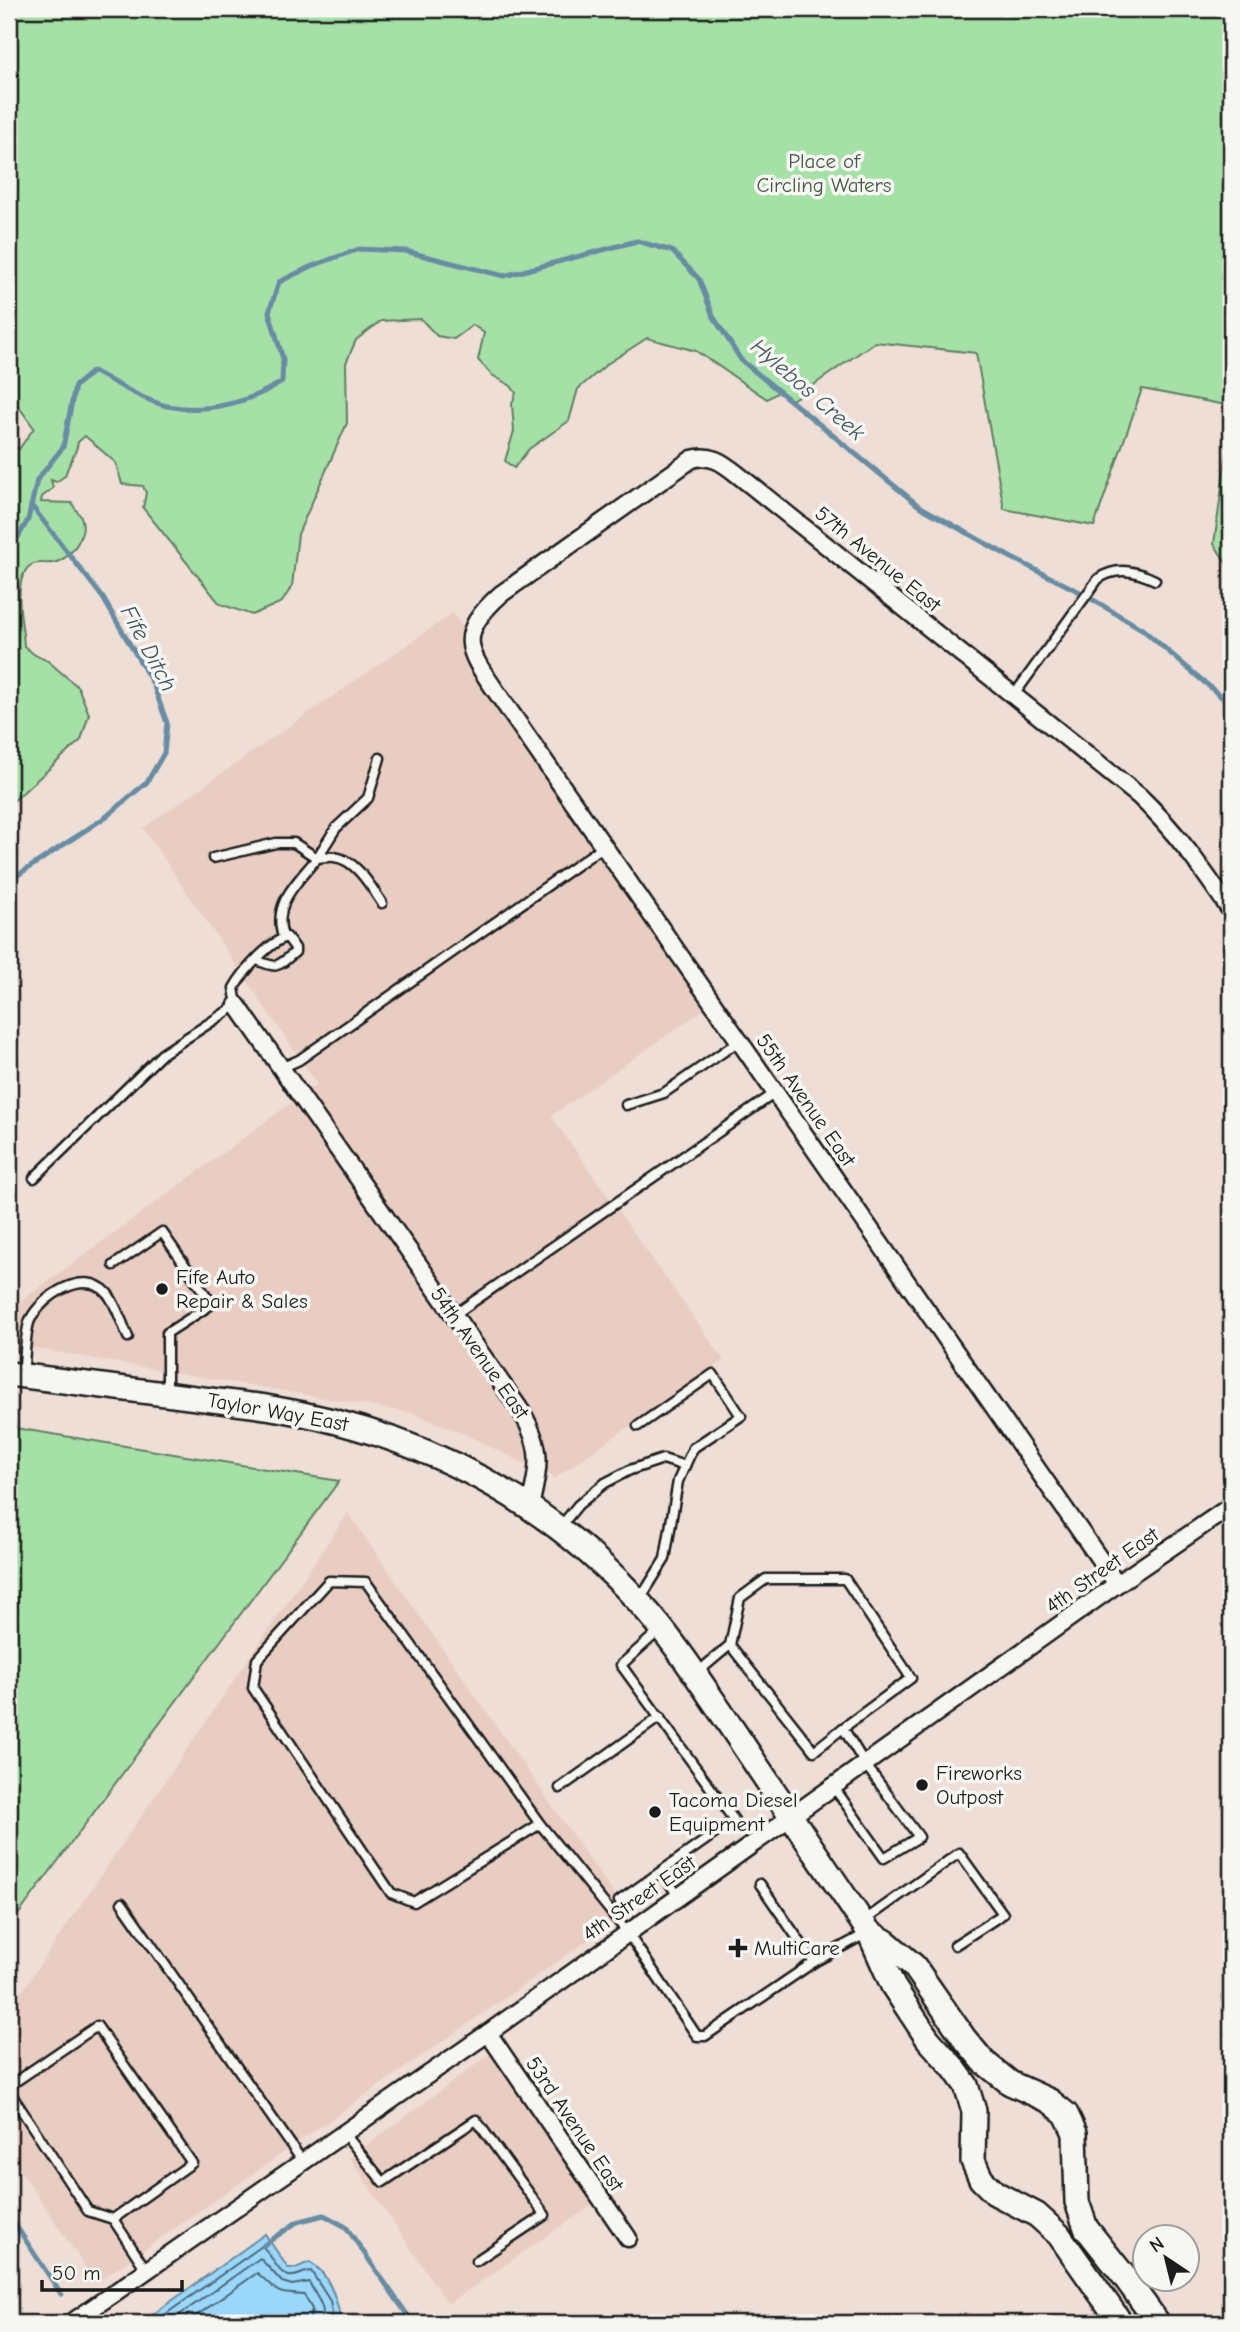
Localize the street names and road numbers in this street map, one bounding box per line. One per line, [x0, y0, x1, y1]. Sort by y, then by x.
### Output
street label: 57th Avenue East [810, 501, 946, 618]
street label: 55th Avenue East [751, 1029, 861, 1172]
street label: 54th Avenue East [426, 1283, 535, 1424]
street label: Taylor Way East [206, 1388, 351, 1436]
street label: 4th Street East [1041, 1522, 1164, 1618]
street label: 4th Street East [578, 1850, 701, 1946]
street label: 53rd Avenue East [521, 2052, 629, 2197]

